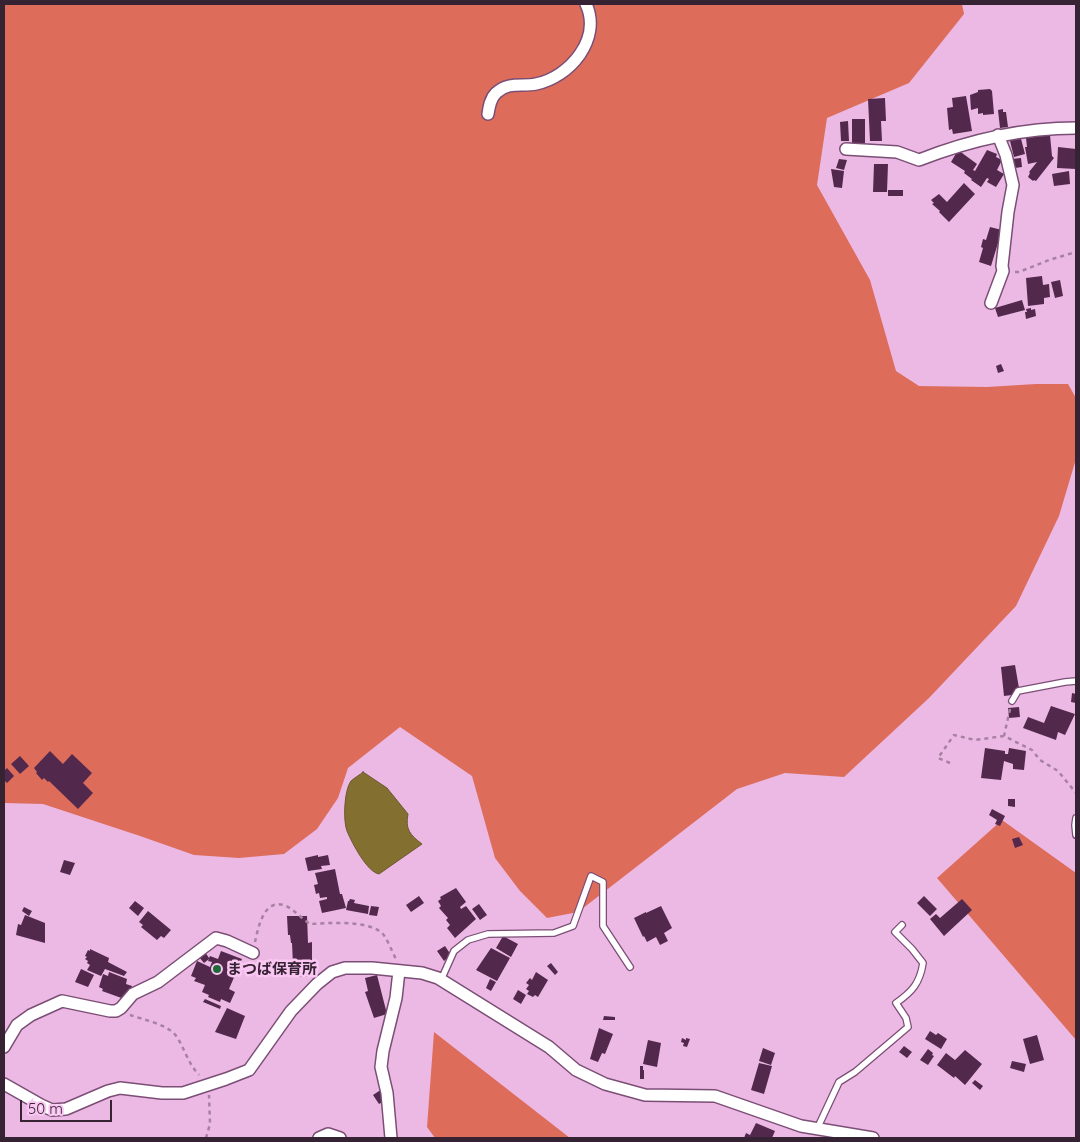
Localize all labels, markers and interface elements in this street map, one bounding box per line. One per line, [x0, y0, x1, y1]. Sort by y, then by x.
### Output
place label: まつば保育所 [227, 960, 317, 978]
marker: まつば保育所 [211, 963, 223, 975]
scale bar [22, 1090, 115, 1122]
text: 50 m [28, 1099, 63, 1118]

